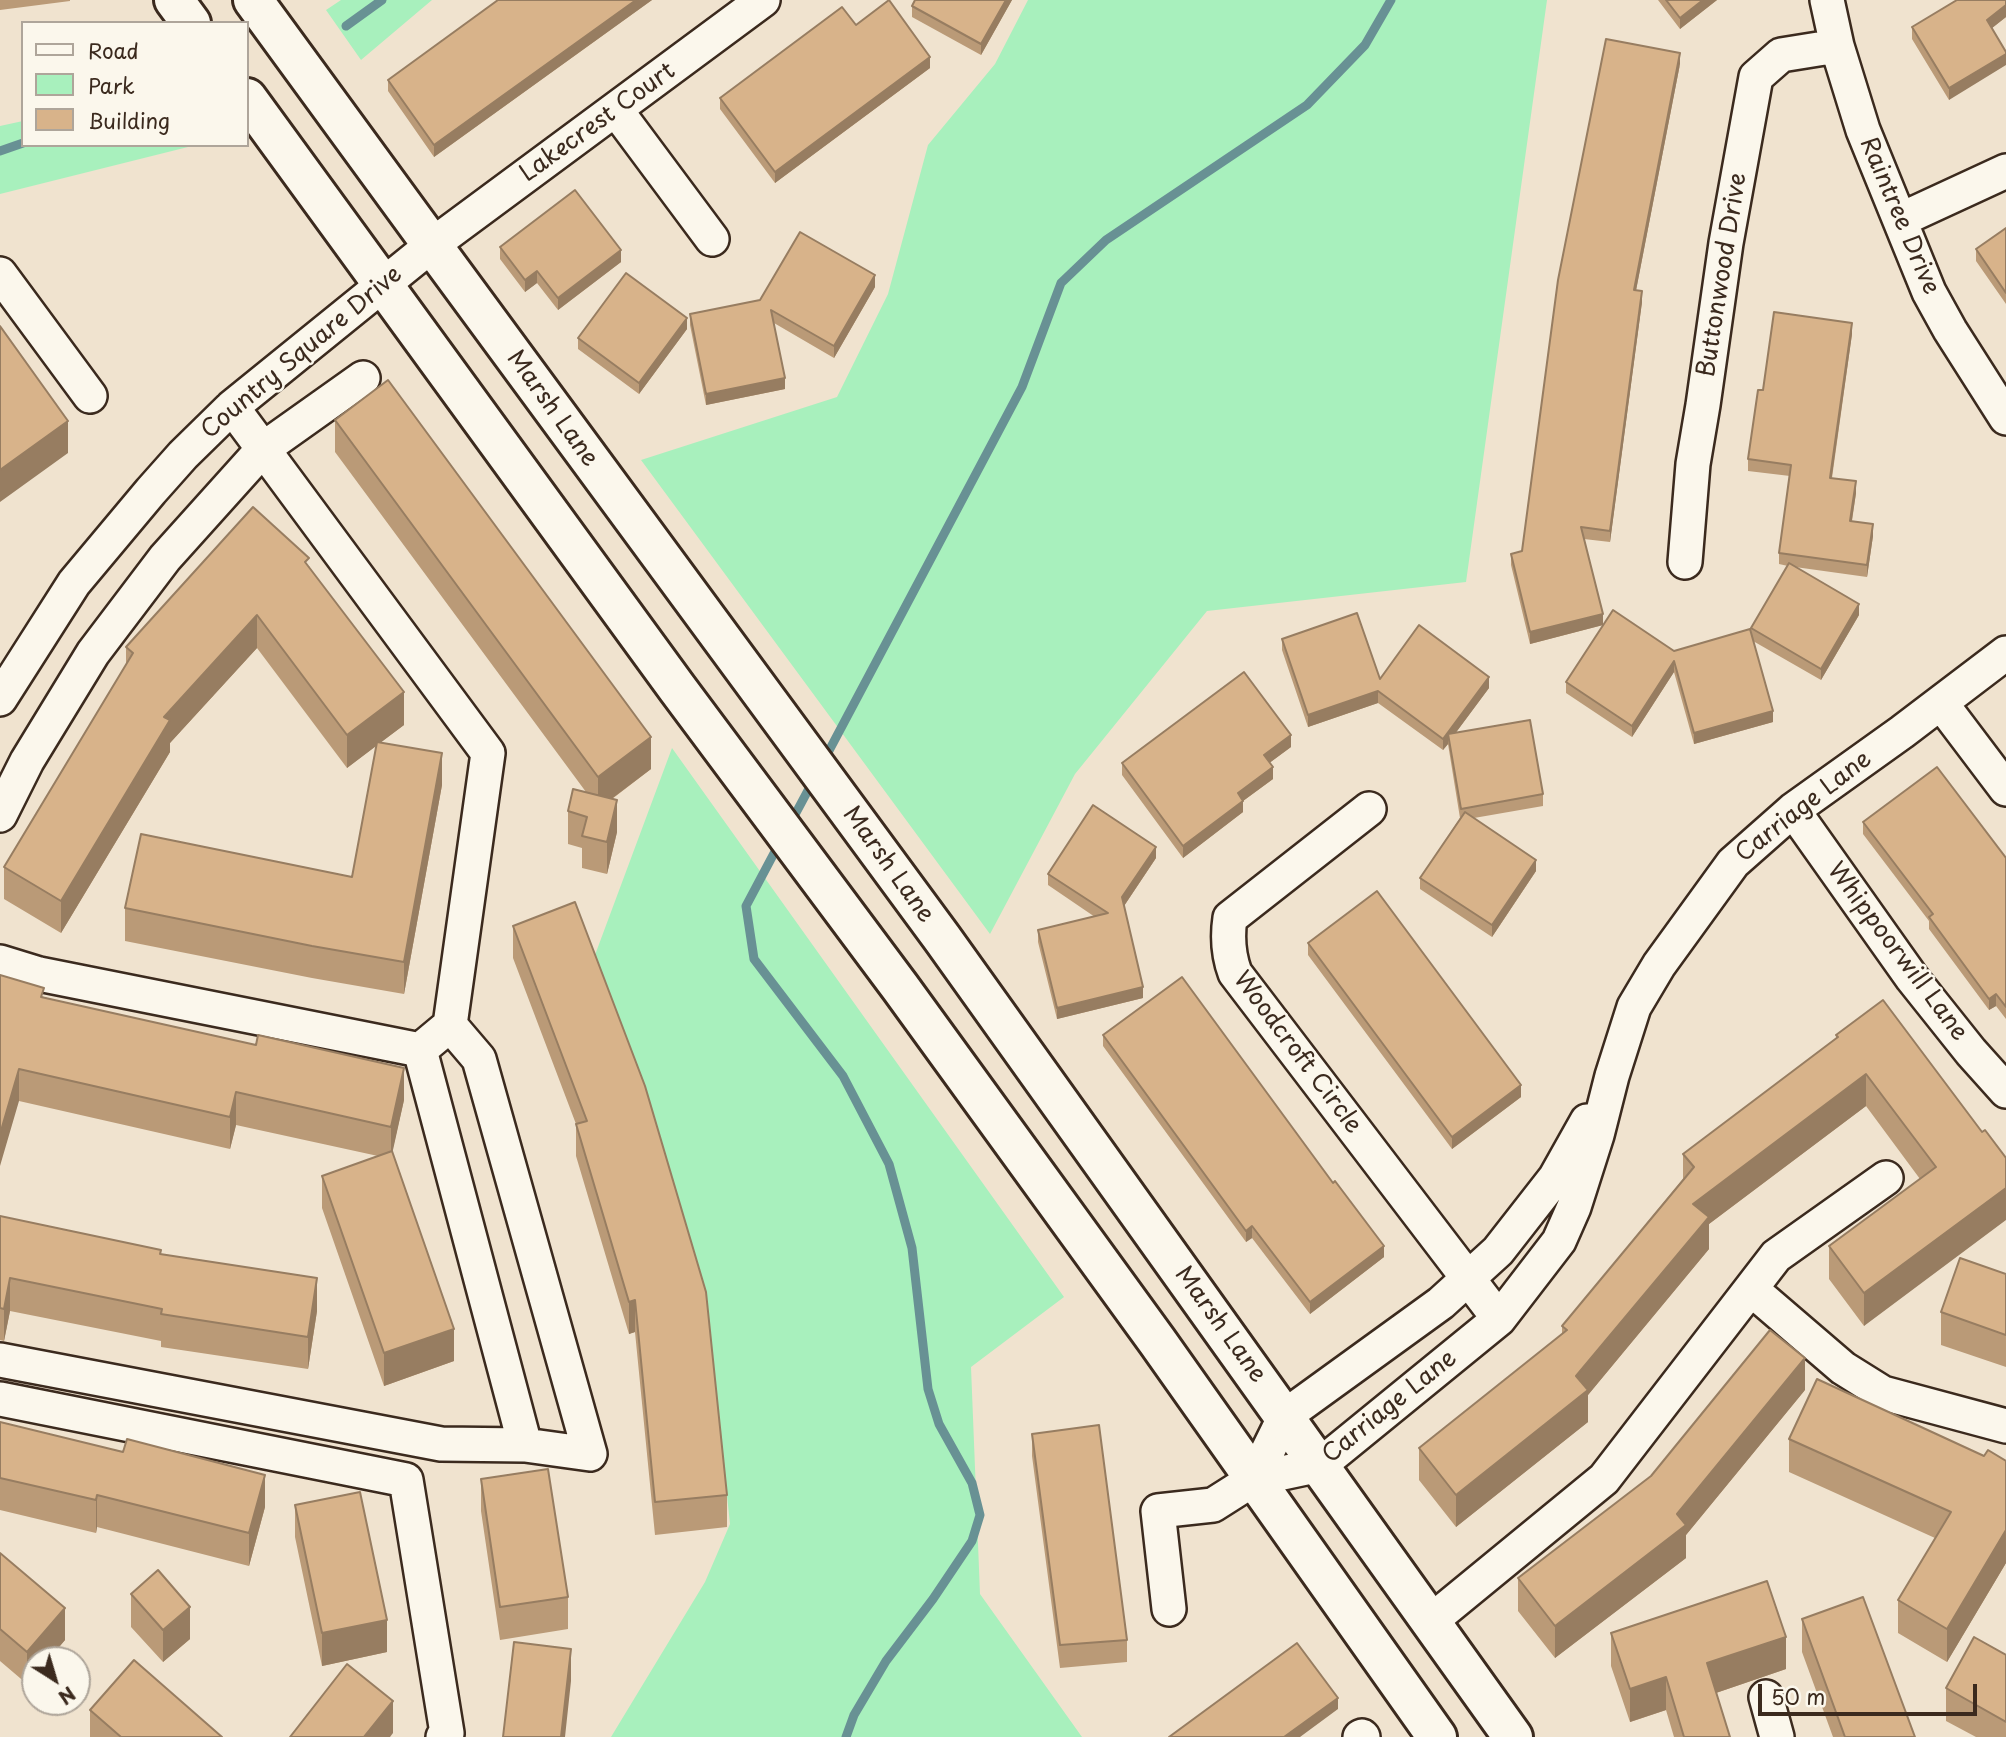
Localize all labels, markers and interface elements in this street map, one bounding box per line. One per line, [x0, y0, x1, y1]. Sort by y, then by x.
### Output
legend [21, 21, 248, 147]
text: Road [88, 34, 139, 66]
street label: Lakecrest Court [515, 57, 681, 189]
text: Park [88, 69, 135, 101]
text: Building [88, 104, 170, 136]
street label: Raintree Drive [1853, 133, 1945, 299]
street label: Buttonwood Drive [1693, 171, 1753, 379]
street label: Country Square Drive [196, 261, 408, 445]
street label: Marsh Lane [500, 345, 604, 473]
street label: Carriage Lane [1730, 745, 1878, 869]
street label: Marsh Lane [836, 801, 940, 929]
street label: Whippoorwill Lane [1821, 857, 1973, 1047]
street label: Woodcroft Circle [1227, 966, 1367, 1140]
street label: Marsh Lane [1168, 1261, 1272, 1389]
street label: Carriage Lane [1317, 1344, 1463, 1470]
north arrow [21, 1646, 91, 1716]
scale bar [1761, 1670, 1980, 1714]
text: N [53, 1680, 82, 1712]
text: 50 m [1771, 1680, 1825, 1712]

